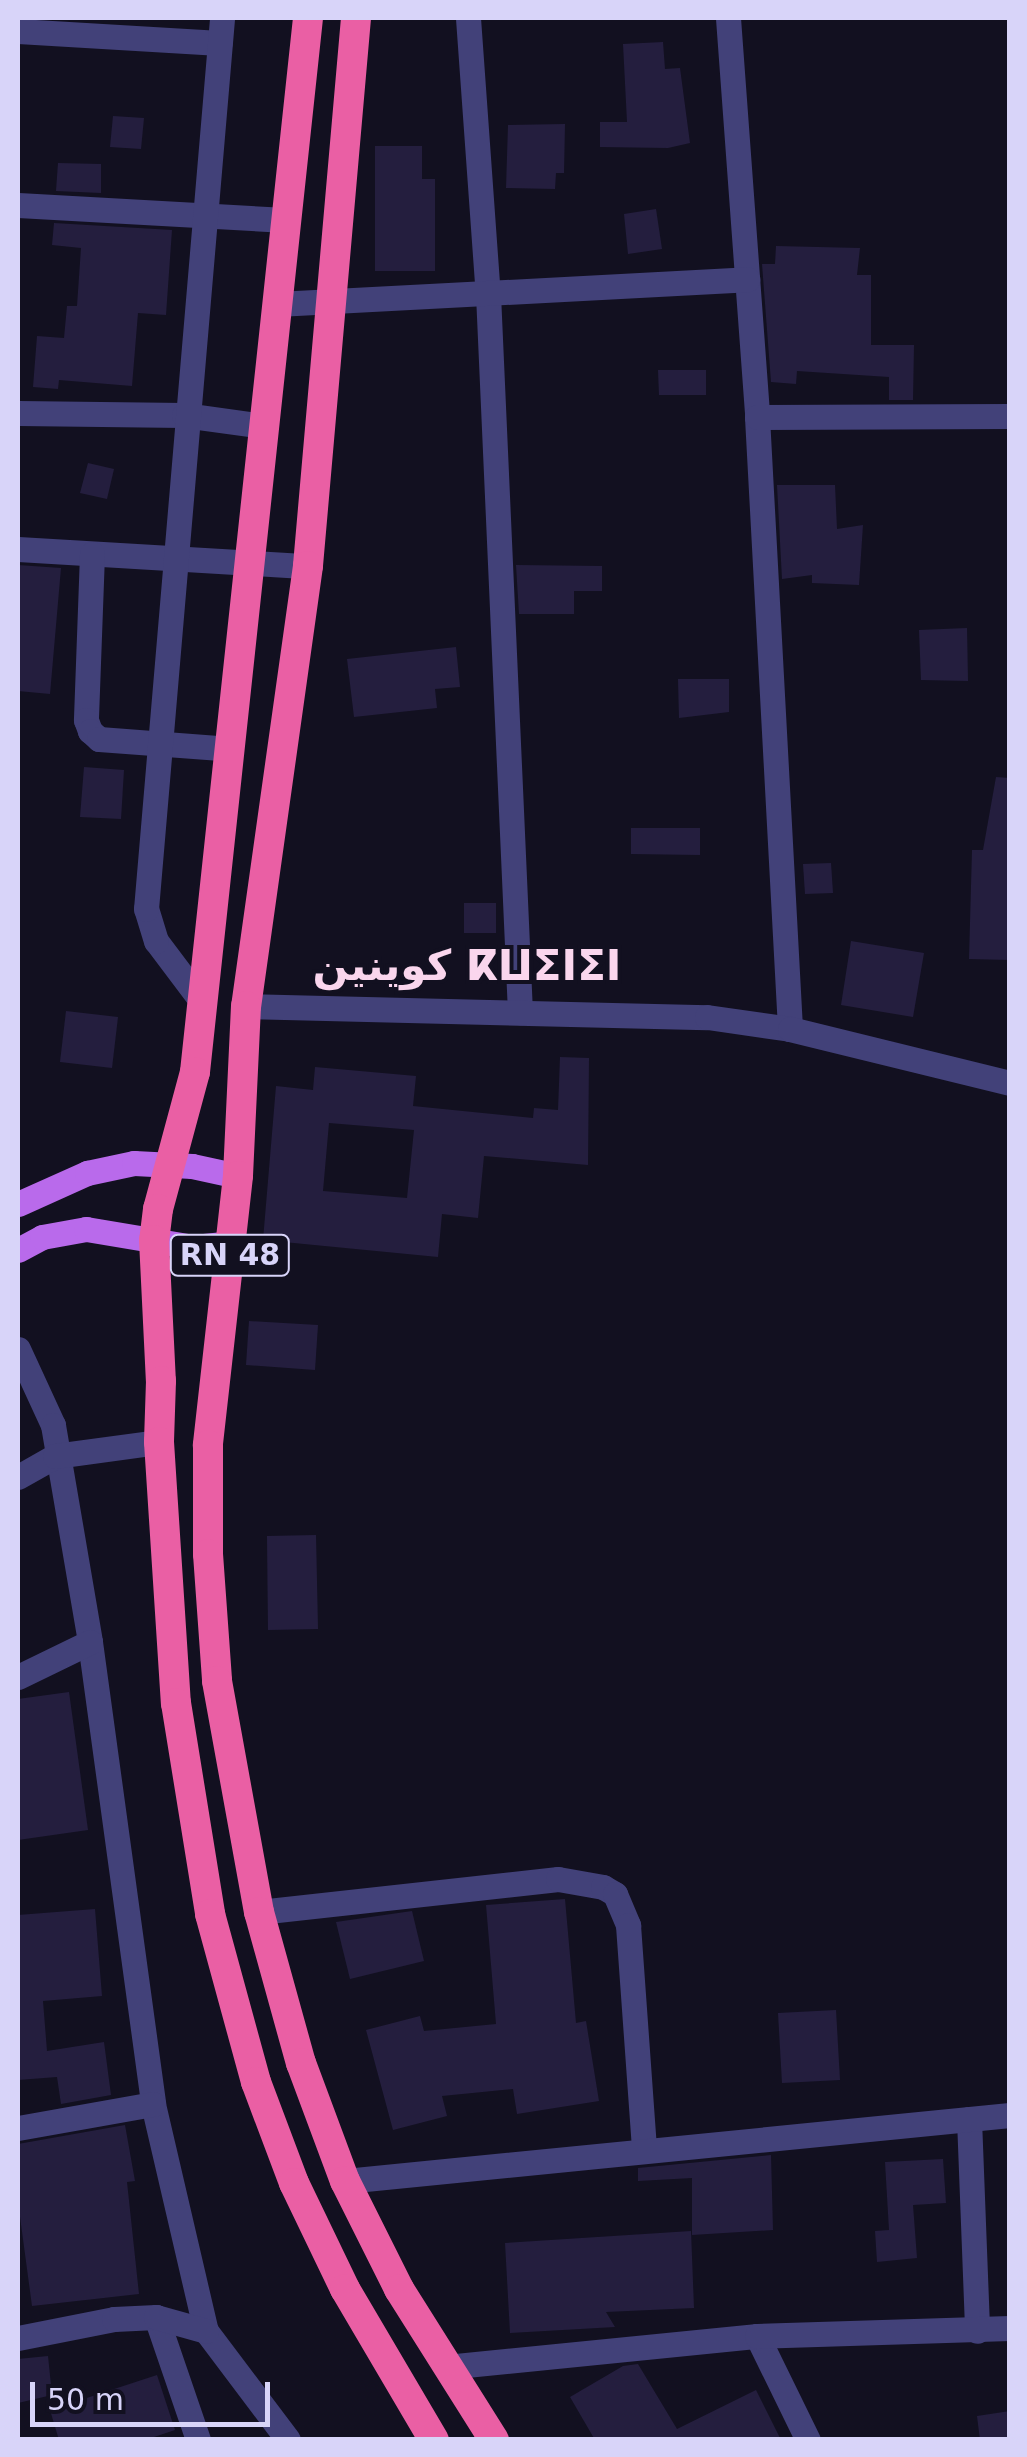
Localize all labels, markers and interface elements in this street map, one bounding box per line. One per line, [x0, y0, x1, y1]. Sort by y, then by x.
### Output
district label: كوينين ⴽⵡⵉⵏⵉⵏ [313, 941, 621, 991]
road number: RN 48 [168, 1230, 292, 1280]
scale bar [35, 2362, 275, 2424]
text: 50 m [47, 2382, 124, 2417]

